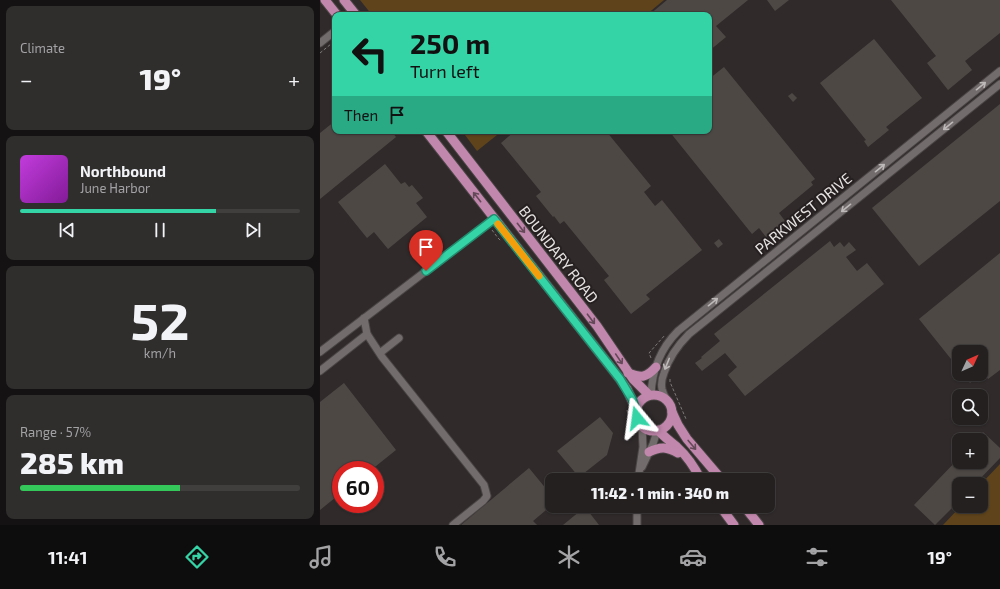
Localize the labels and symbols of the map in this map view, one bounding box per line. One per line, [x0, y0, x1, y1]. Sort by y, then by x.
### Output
one-way arrow [975, 82, 986, 91]
one-way arrow [942, 122, 953, 131]
one-way arrow [874, 164, 885, 172]
street label: PARKWEST DRIVE [751, 168, 855, 258]
one-way arrow [473, 192, 482, 203]
street label: BOUNDARY ROAD [516, 202, 603, 306]
one-way arrow [841, 203, 852, 212]
one-way arrow [517, 223, 525, 234]
pin [409, 230, 443, 271]
one-way arrow [708, 298, 719, 307]
one-way arrow [587, 313, 595, 324]
north arrow [952, 345, 988, 381]
one-way arrow [615, 354, 623, 365]
one-way arrow [663, 358, 671, 370]
position arrow [616, 397, 658, 439]
one-way arrow [688, 440, 697, 451]
speed limit sign: 60 [332, 461, 384, 513]

